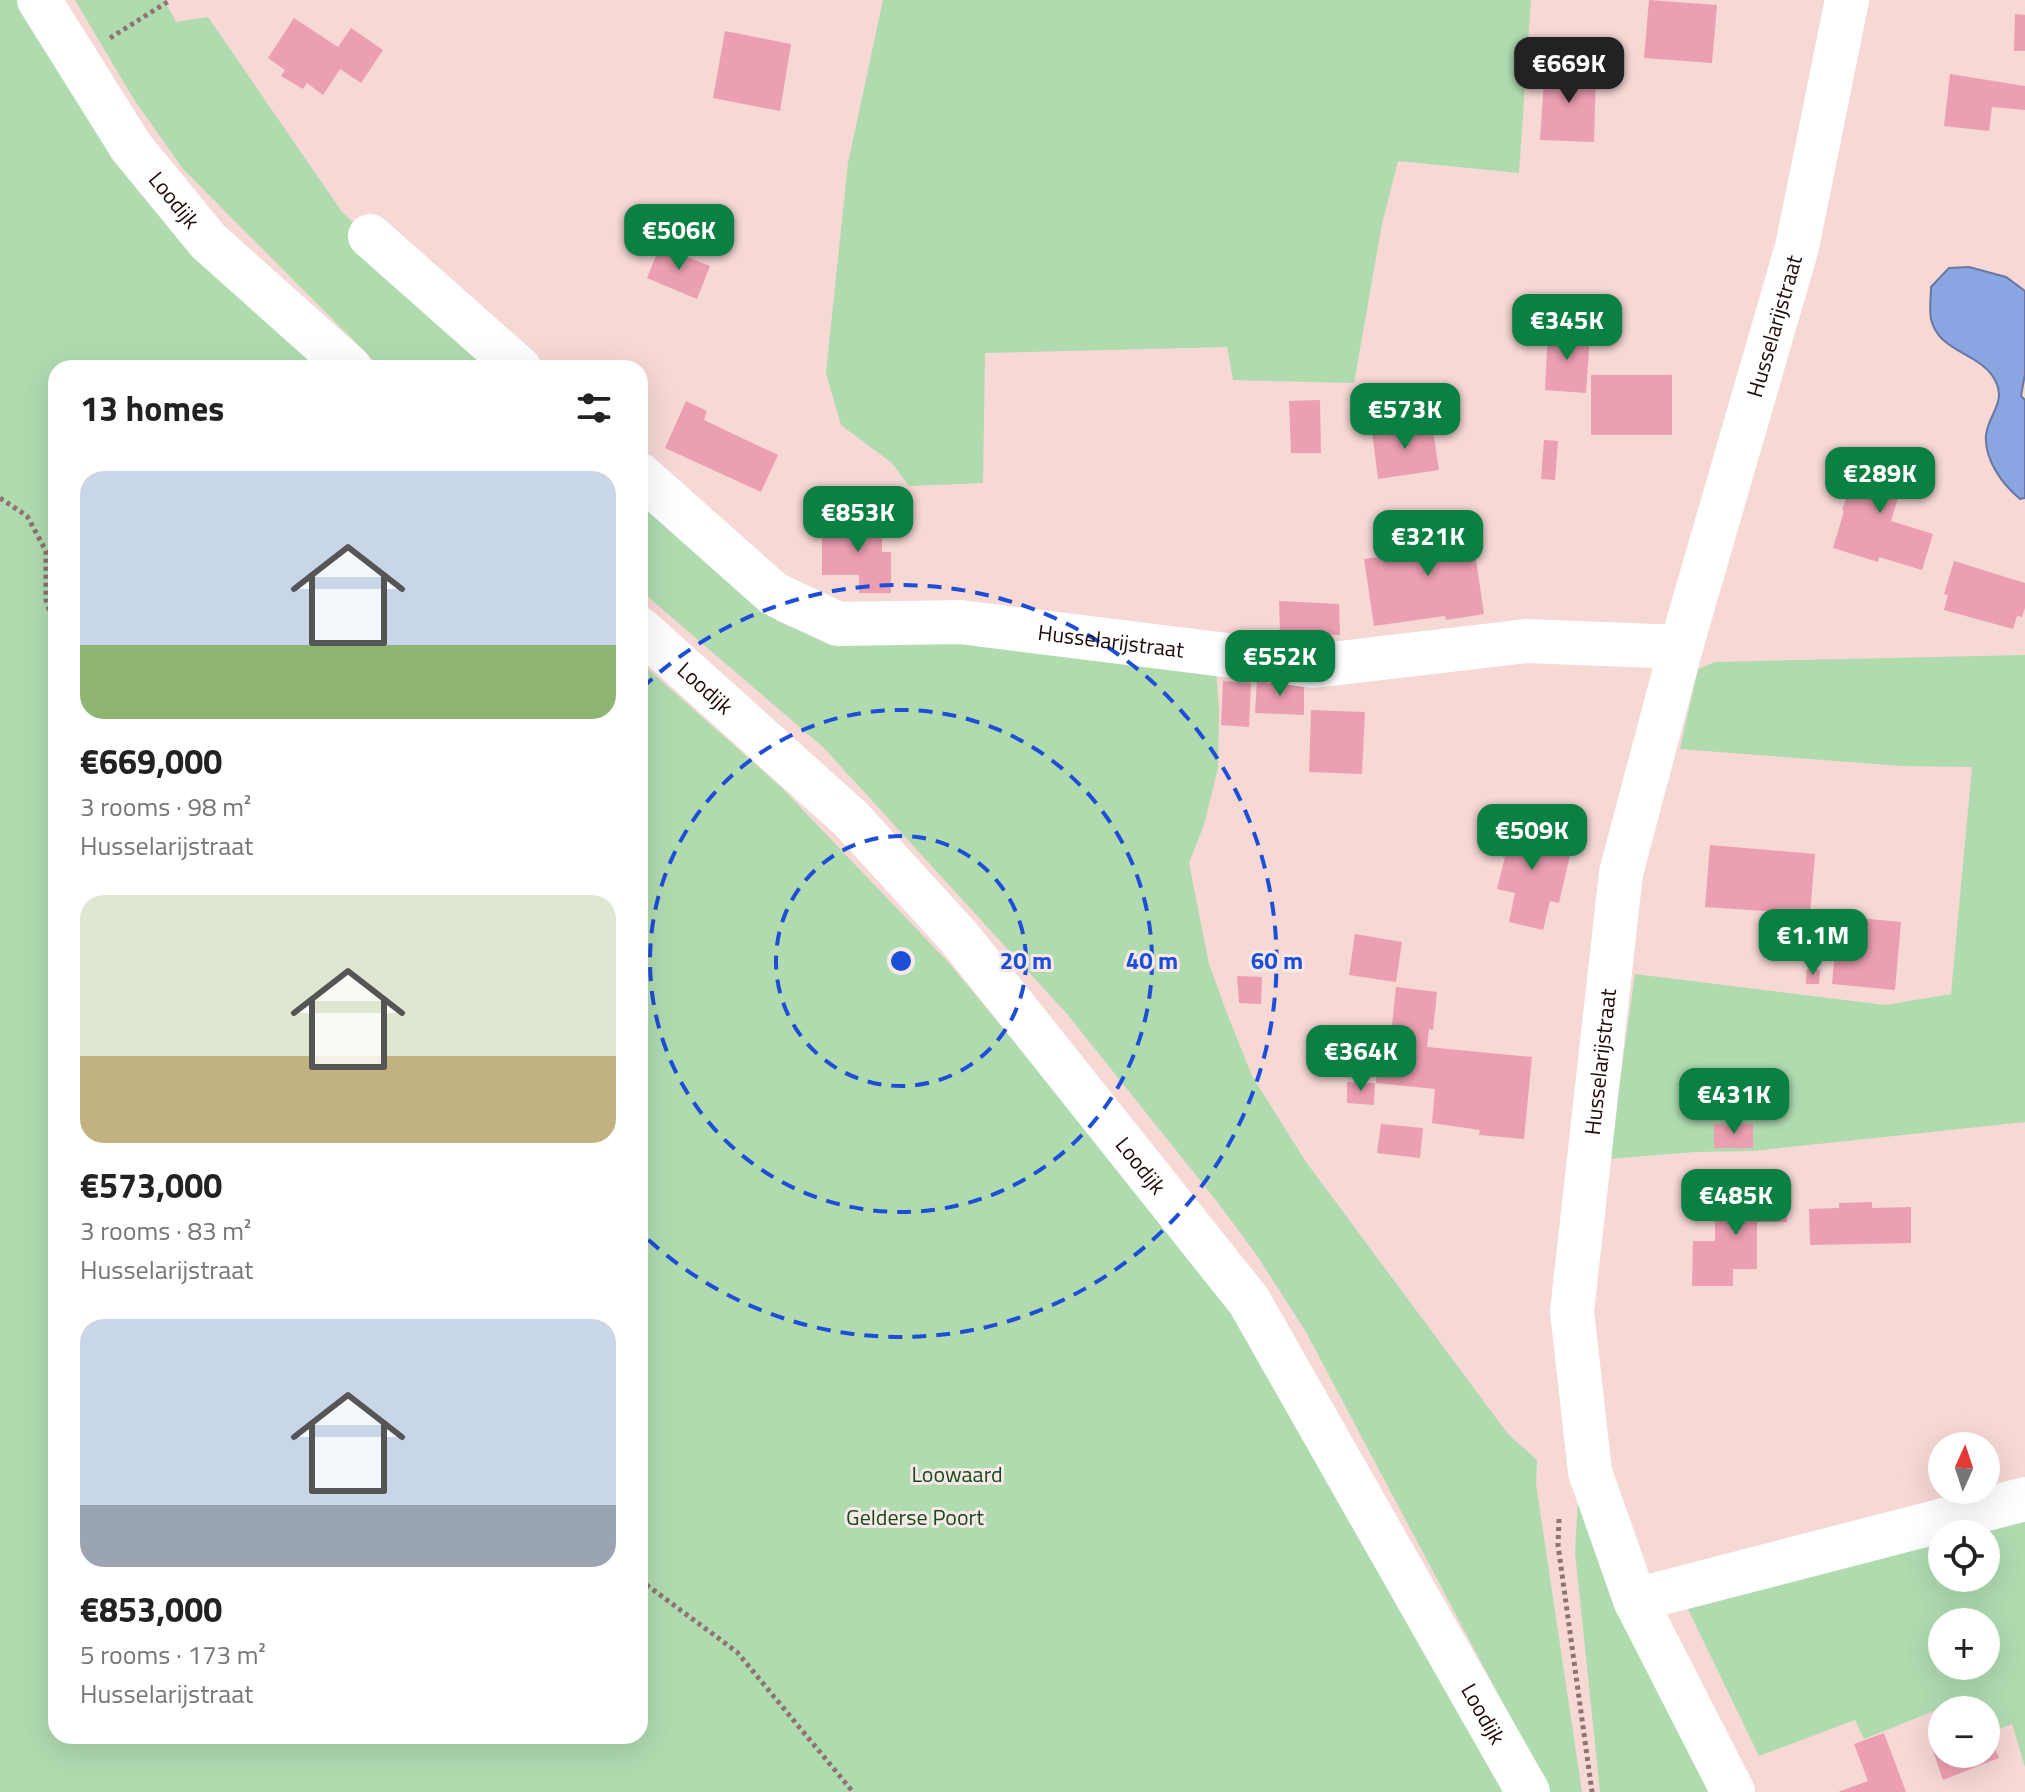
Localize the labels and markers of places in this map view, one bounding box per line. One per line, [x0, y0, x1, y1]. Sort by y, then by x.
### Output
pin: €669K [1513, 37, 1625, 105]
pin: €506K [623, 204, 735, 272]
pin: €345K [1511, 294, 1623, 362]
pin: €573K [1349, 383, 1461, 451]
pin: €289K [1824, 447, 1936, 515]
pin: €853K [802, 486, 914, 554]
pin: €321K [1372, 510, 1484, 578]
pin: €552K [1224, 630, 1336, 698]
pin: €509K [1476, 804, 1588, 872]
pin: €1.1M [1757, 909, 1869, 977]
centre of rings [887, 947, 915, 975]
pin: €364K [1305, 1025, 1417, 1093]
pin: €431K [1678, 1068, 1790, 1136]
pin: €485K [1680, 1169, 1792, 1237]

